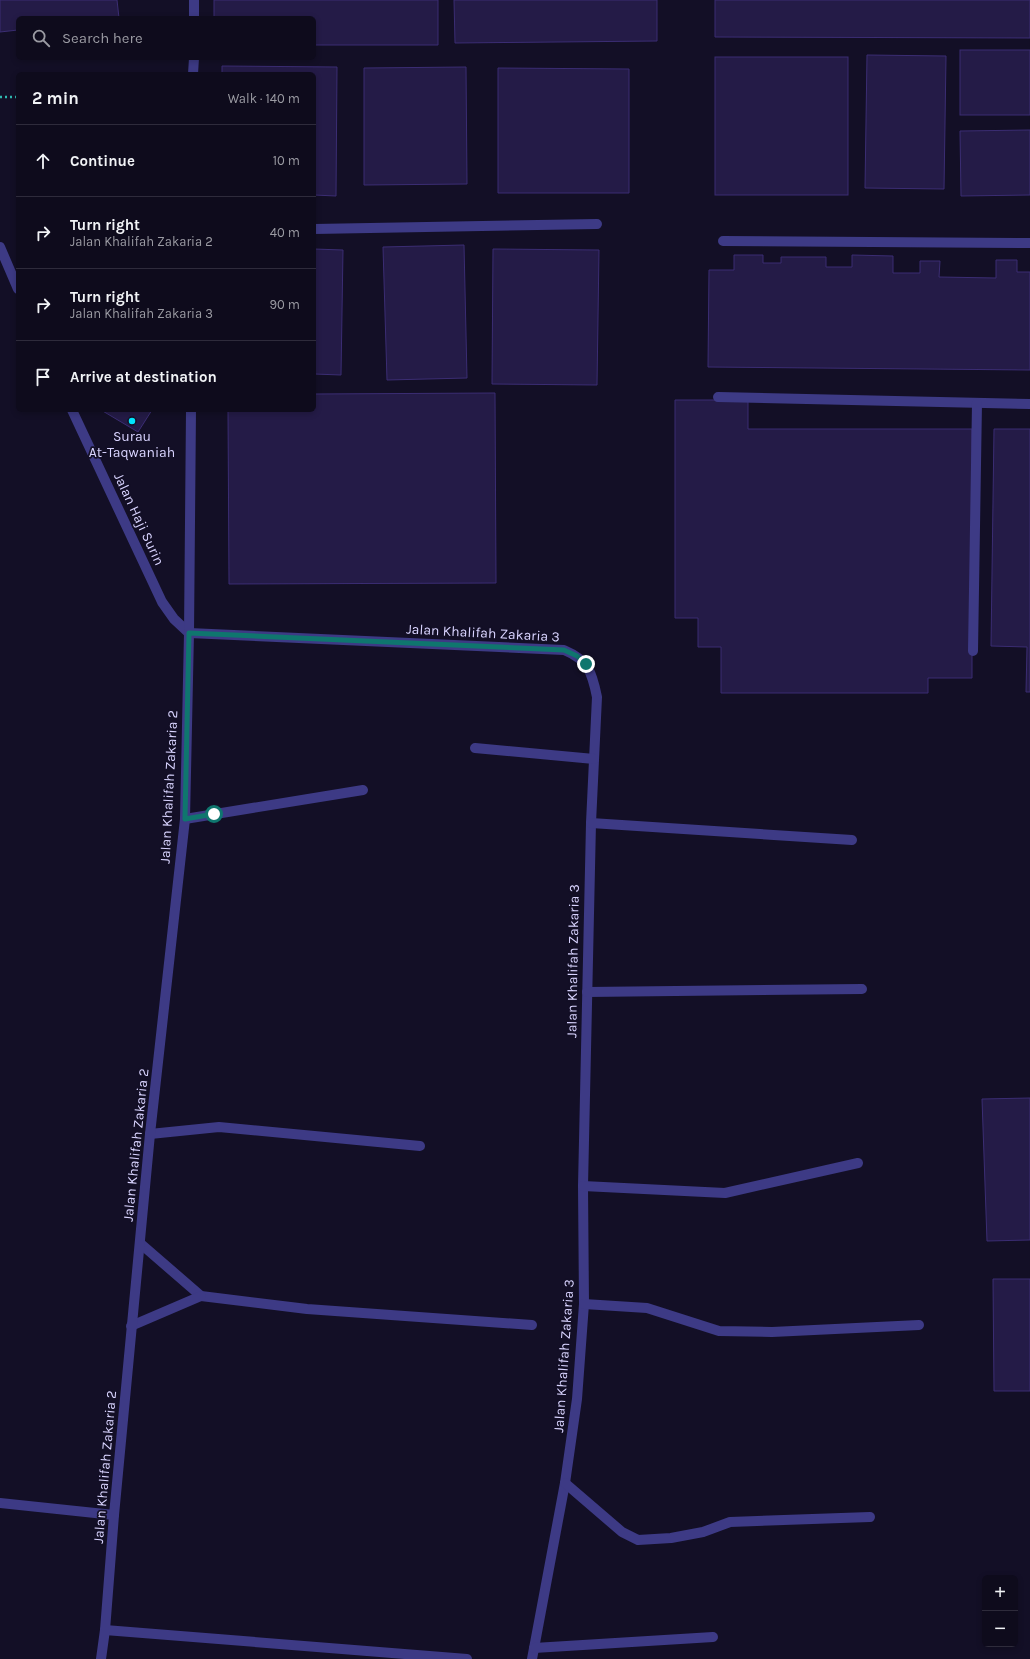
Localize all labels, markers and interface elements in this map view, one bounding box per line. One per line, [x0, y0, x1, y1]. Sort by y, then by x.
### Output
search box [16, 16, 316, 60]
icon: search [30, 27, 52, 49]
text: Search here [62, 29, 143, 47]
text: 2 min [32, 88, 79, 108]
text: Walk · 140 m [228, 91, 300, 106]
icon: ahead [32, 150, 54, 172]
text: Continue [70, 152, 135, 170]
text: 10 m [273, 153, 300, 168]
text: Turn right [70, 216, 140, 234]
icon: right [32, 222, 54, 244]
text: 40 m [270, 225, 300, 240]
text: Jalan Khalifah Zakaria 2 [70, 234, 213, 249]
text: Turn right [70, 288, 140, 306]
icon: right [32, 294, 54, 316]
text: 90 m [269, 297, 300, 312]
text: Jalan Khalifah Zakaria 3 [70, 306, 213, 321]
icon: arrive [32, 366, 54, 388]
text: Arrive at destination [70, 368, 217, 386]
marker: Surau At-Taqwaniah [127, 416, 137, 426]
place label: Surau At-Taqwaniah [89, 428, 175, 461]
street label: Jalan Haji Surin [110, 470, 168, 568]
street label: Jalan Khalifah Zakaria 3 [406, 620, 560, 646]
route end [577, 655, 595, 673]
street label: Jalan Khalifah Zakaria 2 [156, 710, 182, 864]
route start [205, 805, 223, 823]
street label: Jalan Khalifah Zakaria 3 [563, 884, 583, 1038]
street label: Jalan Khalifah Zakaria 2 [120, 1068, 152, 1222]
street label: Jalan Khalifah Zakaria 3 [550, 1279, 578, 1433]
street label: Jalan Khalifah Zakaria 2 [90, 1390, 120, 1544]
map controls [982, 1575, 1018, 1647]
button: + [982, 1575, 1018, 1611]
button: − [982, 1611, 1018, 1647]

